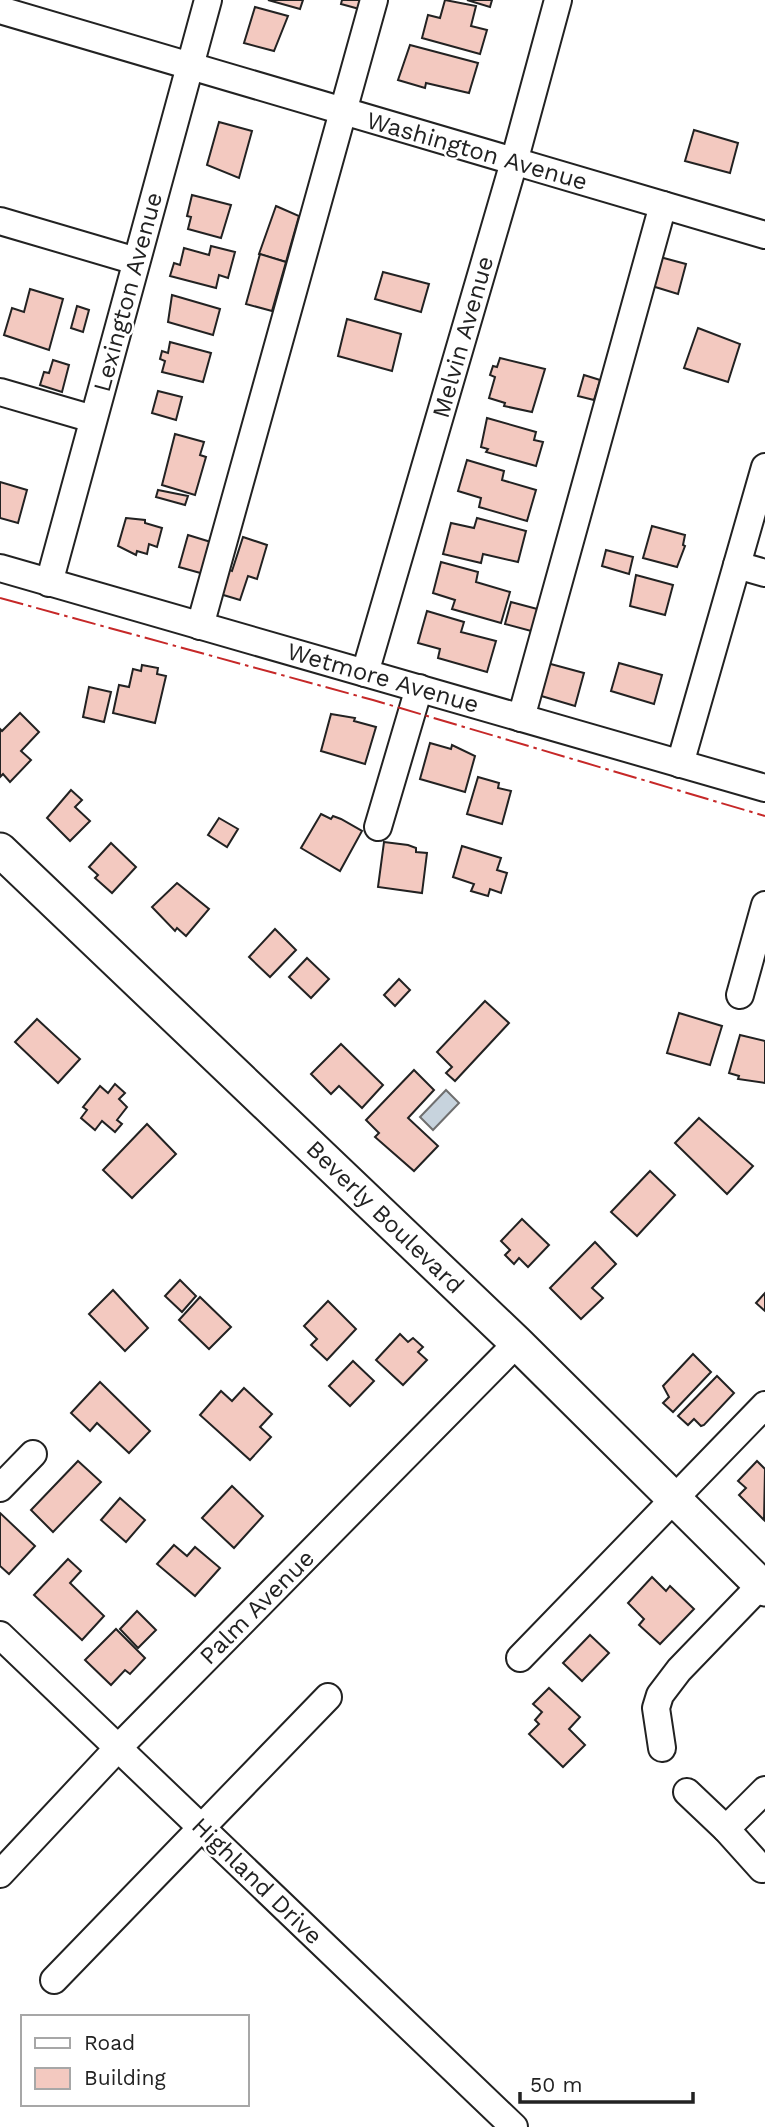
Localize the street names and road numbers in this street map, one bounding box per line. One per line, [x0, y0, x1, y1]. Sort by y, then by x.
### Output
street label: Washington Avenue [363, 106, 591, 196]
street label: Lexington Avenue [88, 189, 168, 395]
street label: Melvin Avenue [427, 253, 499, 421]
street label: Wetmore Avenue [284, 637, 482, 719]
street label: Beverly Boulevard [300, 1135, 470, 1299]
street label: Palm Avenue [194, 1544, 320, 1670]
street label: Highland Drive [186, 1812, 328, 1950]

